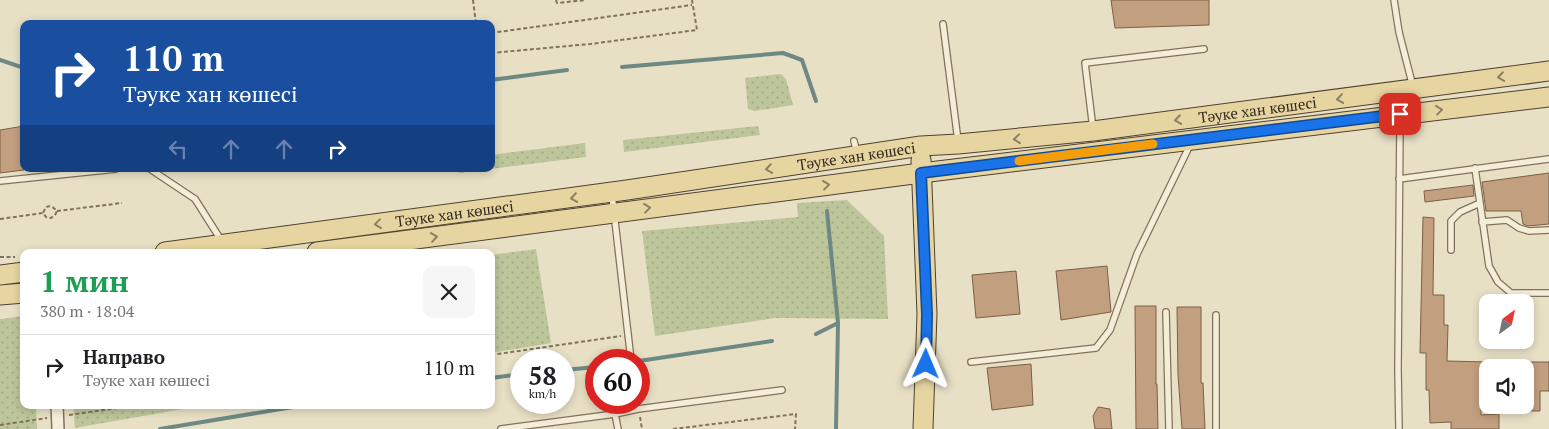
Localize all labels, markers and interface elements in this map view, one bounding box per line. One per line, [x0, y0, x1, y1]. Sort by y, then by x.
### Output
text: 110 m [123, 35, 224, 81]
icon: right [40, 40, 105, 105]
one-way arrow [1496, 71, 1504, 82]
text: Тәуке хан көшесі [123, 79, 298, 108]
street label: Тәуке хан көшесі [1197, 92, 1318, 127]
one-way arrow [1335, 93, 1344, 103]
pin [1379, 93, 1421, 135]
icon: arrive [1386, 100, 1414, 128]
one-way arrow [1435, 105, 1443, 116]
one-way arrow [1174, 114, 1182, 125]
one-way arrow [1013, 133, 1021, 144]
icon: left [164, 135, 192, 163]
icon: ahead [217, 135, 245, 163]
icon: ahead [270, 135, 298, 163]
icon: right [323, 135, 351, 163]
street label: Тәуке хан көшесі [796, 137, 917, 174]
one-way arrow [765, 163, 773, 174]
one-way arrow [822, 181, 830, 191]
one-way arrow [569, 192, 577, 203]
street label: Тәуке хан көшесі [394, 195, 515, 231]
one-way arrow [644, 203, 652, 214]
one-way arrow [374, 218, 382, 229]
one-way arrow [430, 232, 439, 242]
text: 1 мин [40, 261, 129, 301]
button: close [423, 266, 475, 318]
north arrow [1479, 294, 1534, 349]
map controls [1479, 294, 1534, 414]
text: 380 m · 18:04 [40, 300, 134, 322]
position arrow [899, 337, 951, 389]
text: Направо [83, 344, 165, 369]
speed limit sign: 60 [585, 349, 650, 414]
icon: right [40, 353, 68, 381]
text: 110 m [424, 355, 475, 380]
text: 58 [528, 359, 557, 392]
button: sound [1479, 359, 1534, 414]
text: Тәуке хан көшесі [83, 369, 210, 391]
text: km/h [529, 386, 556, 401]

